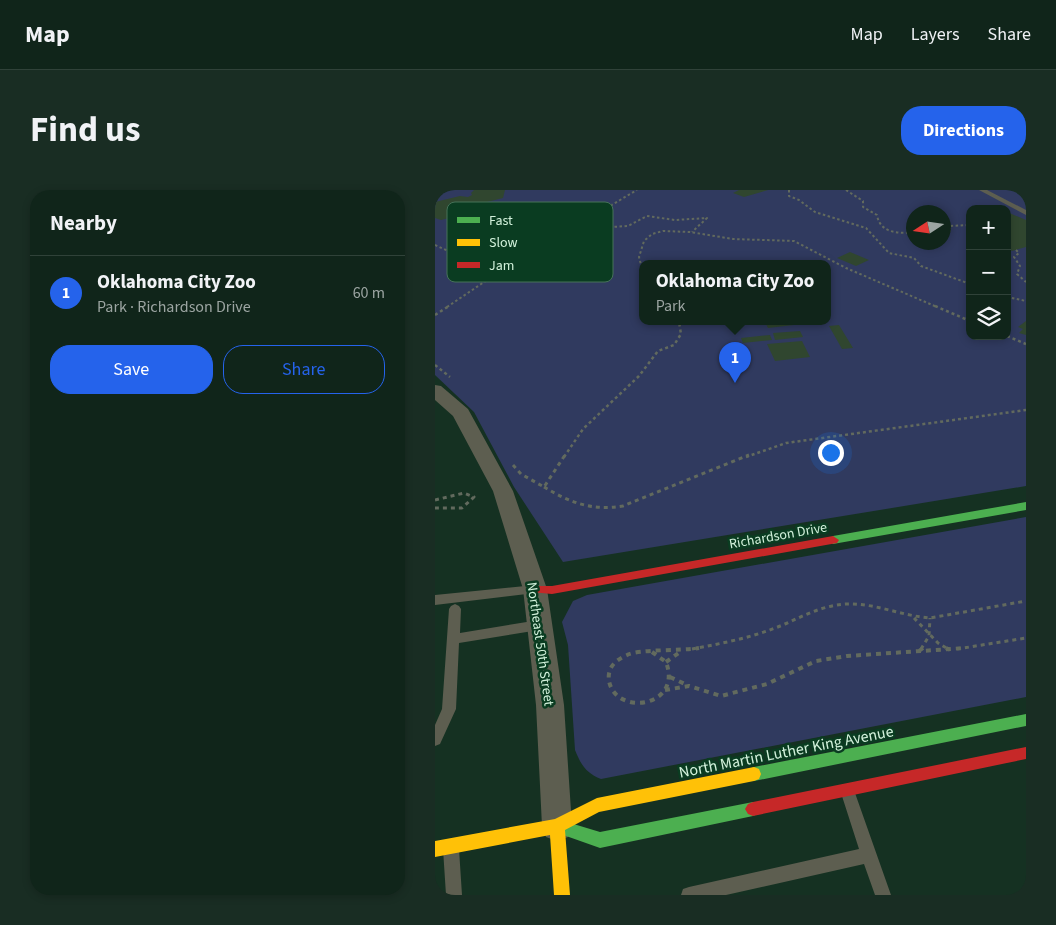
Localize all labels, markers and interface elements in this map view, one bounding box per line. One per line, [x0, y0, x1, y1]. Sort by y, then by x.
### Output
text: Map [25, 17, 70, 52]
text: Map [851, 22, 883, 47]
text: Layers [911, 22, 960, 47]
text: Share [988, 22, 1031, 47]
text: Find us [30, 105, 140, 155]
button: Directions [901, 106, 1026, 155]
legend [447, 202, 613, 282]
north arrow [906, 205, 951, 250]
map controls [966, 205, 1011, 340]
button: + [966, 205, 1011, 250]
text: Nearby [50, 208, 117, 238]
text: Fast [489, 211, 513, 231]
text: Slow [489, 233, 518, 253]
button: − [966, 250, 1011, 295]
text: Jam [489, 256, 514, 276]
popup [639, 260, 831, 325]
text: Oklahoma City Zoo [656, 268, 814, 295]
text: Oklahoma City Zoo [97, 269, 256, 296]
text: 1 [62, 282, 70, 304]
text: 60 m [353, 282, 385, 304]
text: Park [656, 295, 686, 317]
button: layers [966, 295, 1011, 340]
text: Park · Richardson Drive [97, 296, 251, 318]
pin: 1 [719, 342, 751, 383]
button: Save [50, 345, 213, 394]
button: Share [223, 345, 385, 394]
your location [818, 440, 844, 466]
street label: Richardson Drive [728, 518, 829, 554]
street label: Northeast 50th Street [521, 581, 559, 708]
street label: North Martin Luther King Avenue [677, 720, 895, 784]

